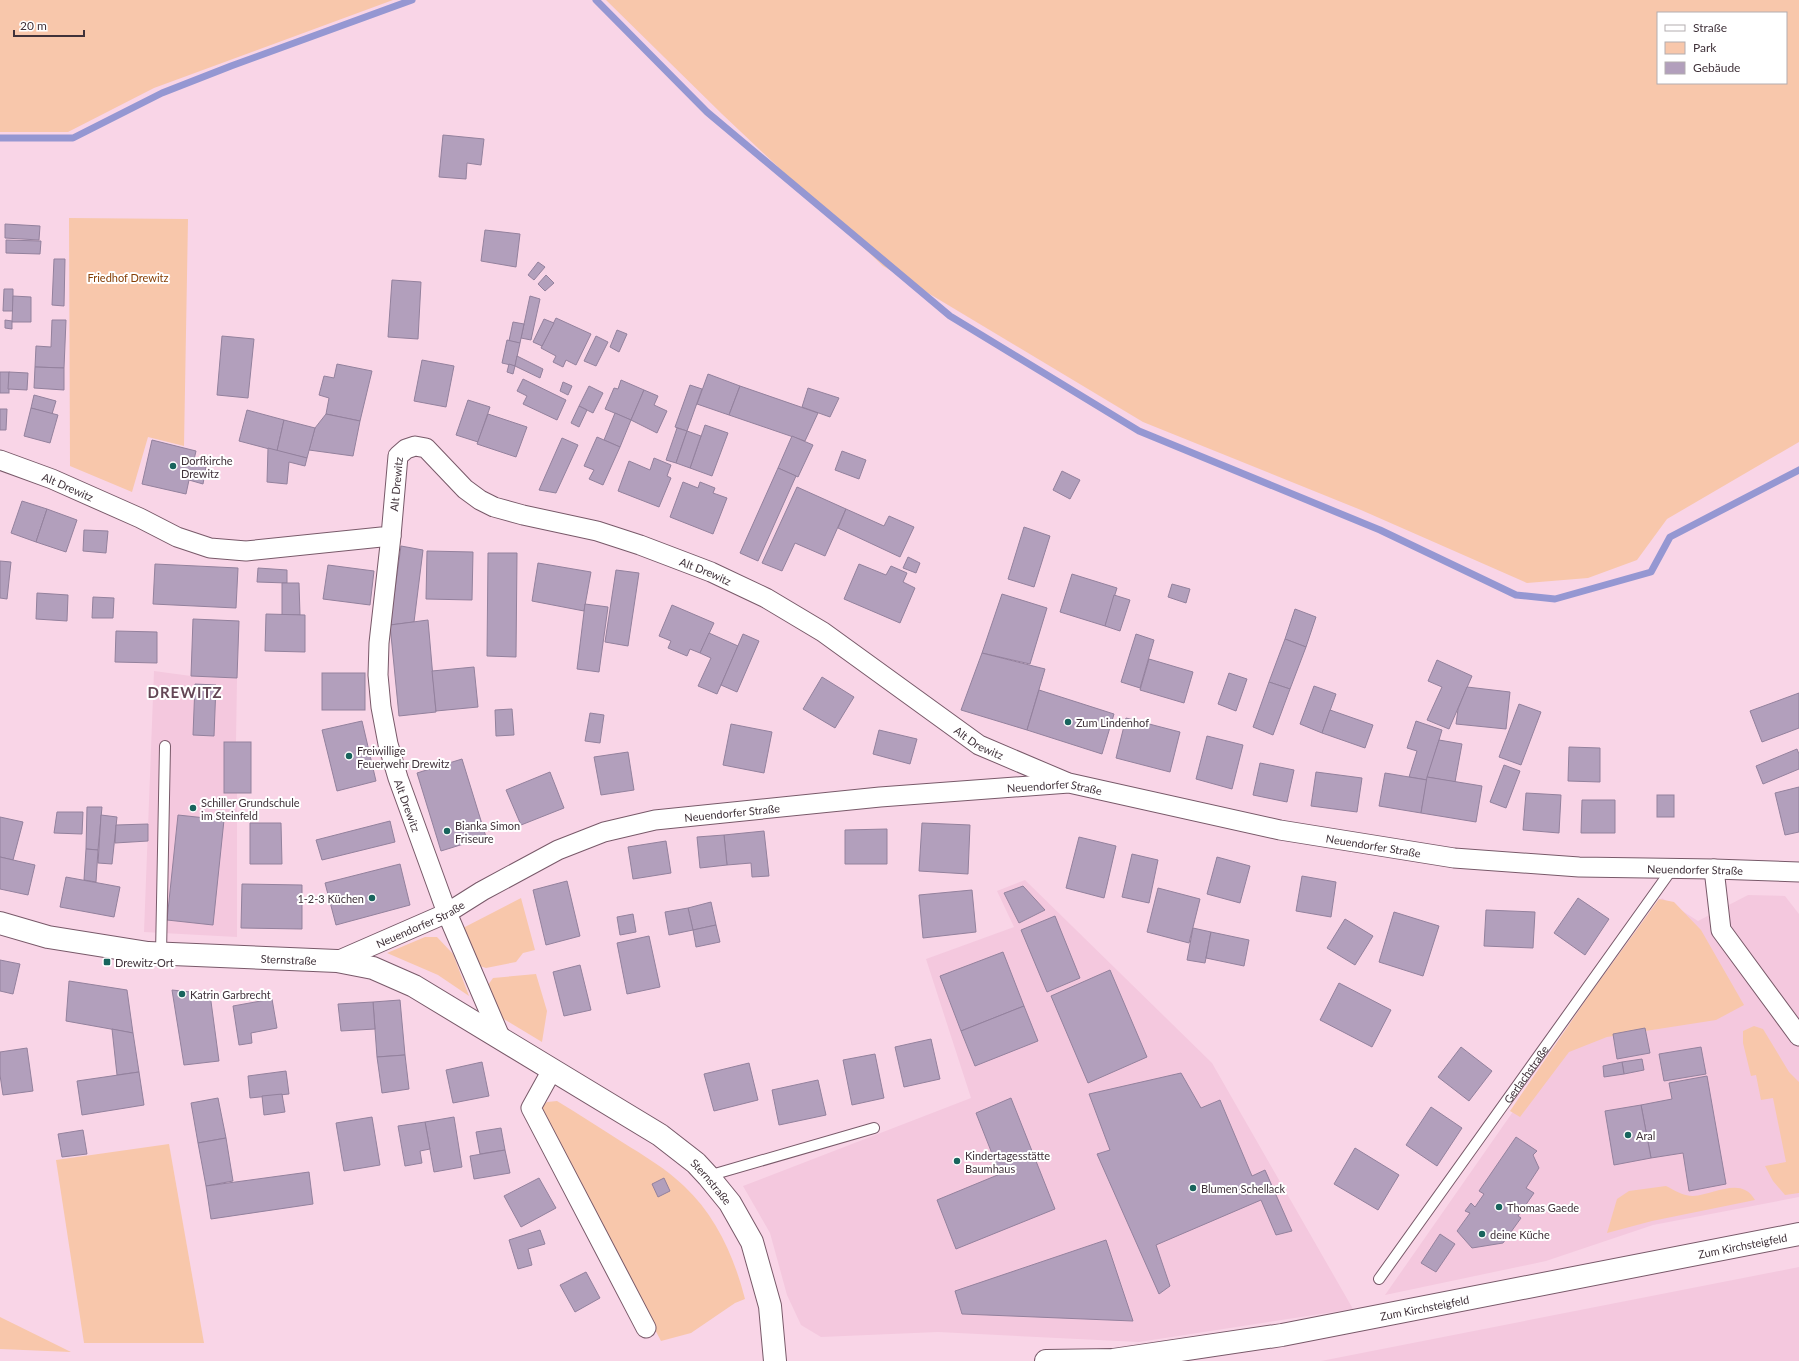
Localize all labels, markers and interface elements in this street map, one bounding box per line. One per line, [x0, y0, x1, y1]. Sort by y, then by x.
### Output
scale bar [14, 12, 84, 38]
legend [1657, 12, 1787, 84]
text: 20 m [20, 18, 47, 33]
text: Straße [1693, 20, 1727, 35]
text: Park [1693, 40, 1717, 55]
text: Gebäude [1693, 60, 1740, 75]
park label: Friedhof Drewitz [87, 271, 169, 284]
place label: Dorfkirche Drewitz [181, 454, 233, 480]
street label: Alt Drewitz [387, 456, 404, 512]
marker: Dorfkirche Drewitz [168, 461, 178, 471]
street label: Alt Drewitz [41, 470, 96, 503]
street label: Alt Drewitz [678, 554, 734, 587]
district label: DREWITZ [148, 683, 222, 701]
place label: Zum Lindenhof [1076, 716, 1149, 729]
marker: Zum Lindenhof [1063, 717, 1073, 727]
street label: Alt Drewitz [952, 723, 1006, 761]
place label: Freiwillige Feuerwehr Drewitz [357, 744, 450, 770]
marker: Freiwillige Feuerwehr Drewitz [344, 751, 354, 761]
street label: Alt Drewitz [392, 777, 423, 833]
street label: Neuendorfer Straße [1007, 777, 1104, 797]
place label: Schiller Grundschule im Steinfeld [201, 796, 300, 822]
street label: Neuendorfer Straße [684, 801, 781, 823]
marker: Schiller Grundschule im Steinfeld [188, 803, 198, 813]
place label: Bianka Simon Friseure [455, 819, 520, 845]
marker: Bianka Simon Friseure [442, 826, 452, 836]
street label: Neuendorfer Straße [1325, 831, 1422, 859]
street label: Neuendorfer Straße [1647, 862, 1743, 877]
place label: 1-2-3 Küchen [297, 892, 364, 905]
marker: 1-2-3 Küchen [367, 893, 377, 903]
street label: Neuendorfer Straße [374, 897, 467, 950]
street label: Sternstraße [260, 951, 317, 967]
place label: Drewitz-Ort [115, 956, 174, 969]
marker: Drewitz-Ort [102, 957, 112, 967]
place label: Katrin Garbrecht [190, 988, 271, 1001]
marker: Katrin Garbrecht [177, 989, 187, 999]
street label: Gerlachstraße [1501, 1043, 1551, 1105]
place label: Aral [1636, 1129, 1655, 1142]
marker: Aral [1623, 1130, 1633, 1140]
place label: Kindertagesstätte Baumhaus [965, 1149, 1050, 1175]
street label: Sternstraße [689, 1155, 735, 1207]
marker: Kindertagesstätte Baumhaus [952, 1156, 962, 1166]
place label: Blumen Schellack [1201, 1182, 1286, 1195]
marker: Blumen Schellack [1188, 1183, 1198, 1193]
place label: Thomas Gaede [1507, 1201, 1579, 1214]
marker: Thomas Gaede [1494, 1202, 1504, 1212]
place label: deine Küche [1490, 1228, 1550, 1241]
marker: deine Küche [1477, 1229, 1487, 1239]
street label: Zum Kirchsteigfeld [1697, 1230, 1788, 1260]
street label: Zum Kirchsteigfeld [1379, 1292, 1470, 1322]

